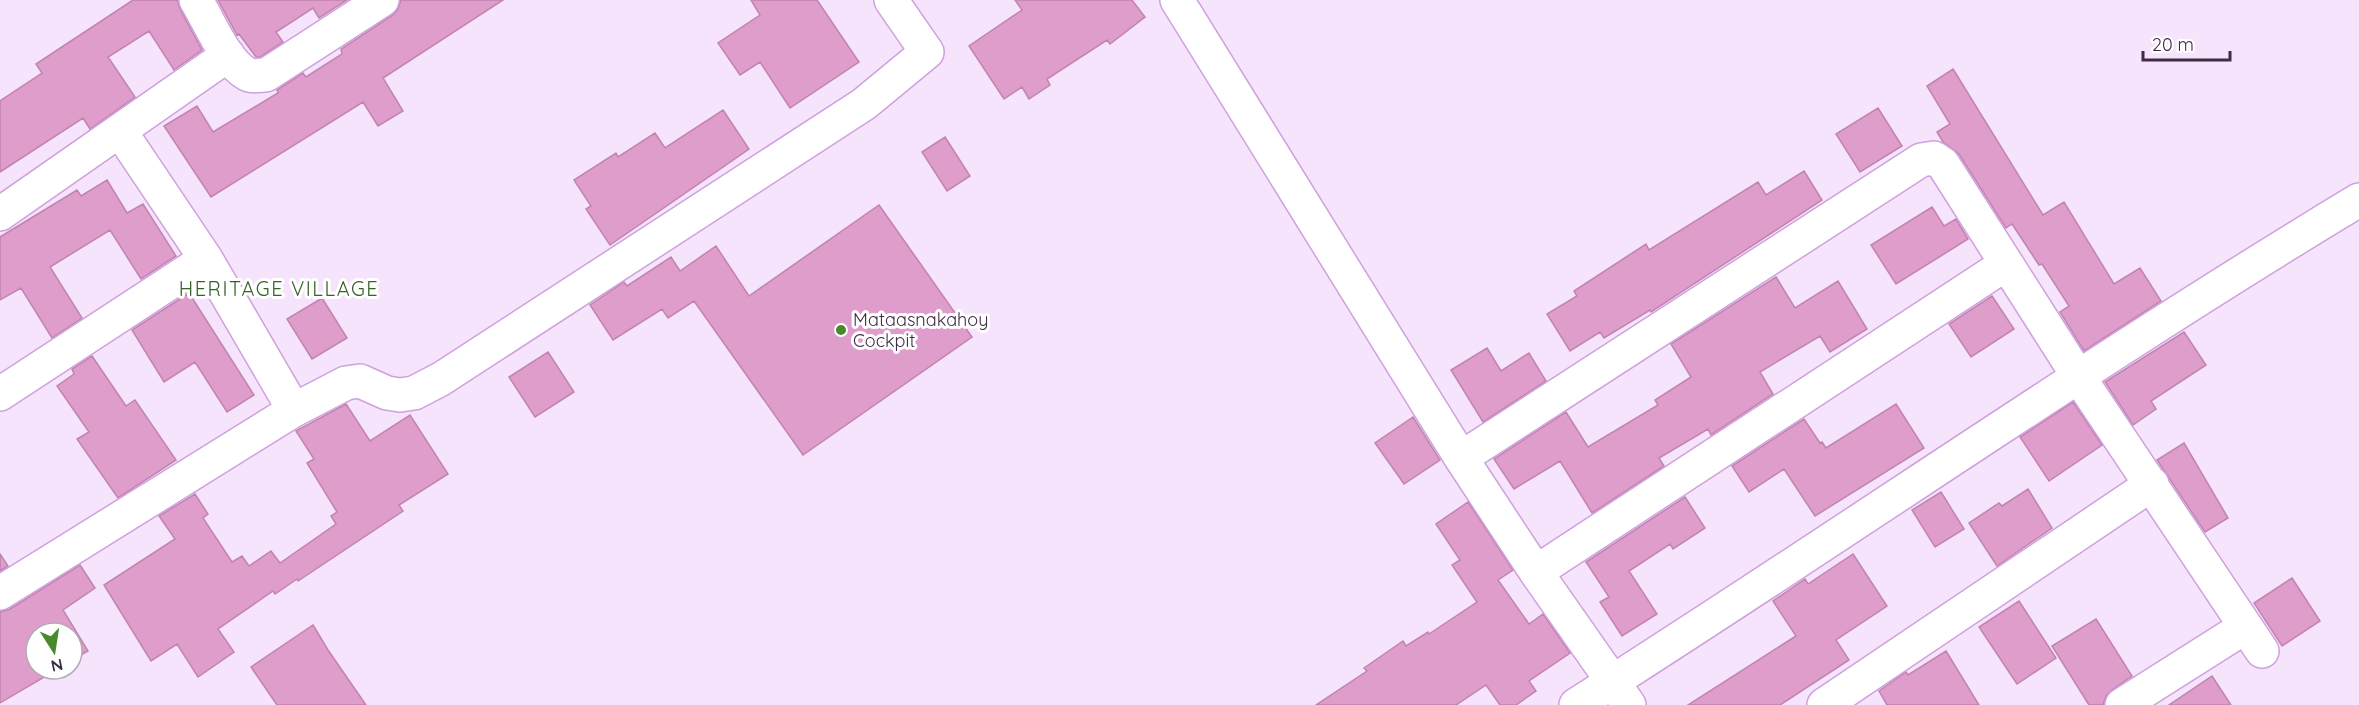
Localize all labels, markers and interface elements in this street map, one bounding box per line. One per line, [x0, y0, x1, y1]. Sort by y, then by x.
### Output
scale bar [2143, 24, 2230, 62]
text: 20 m [2152, 33, 2194, 56]
district label: HERITAGE VILLAGE [179, 276, 379, 301]
place label: Mataasnakahoy Cockpit [853, 308, 988, 352]
marker: Mataasnakahoy Cockpit [834, 323, 848, 337]
north arrow [24, 621, 84, 681]
text: N [49, 655, 65, 677]

